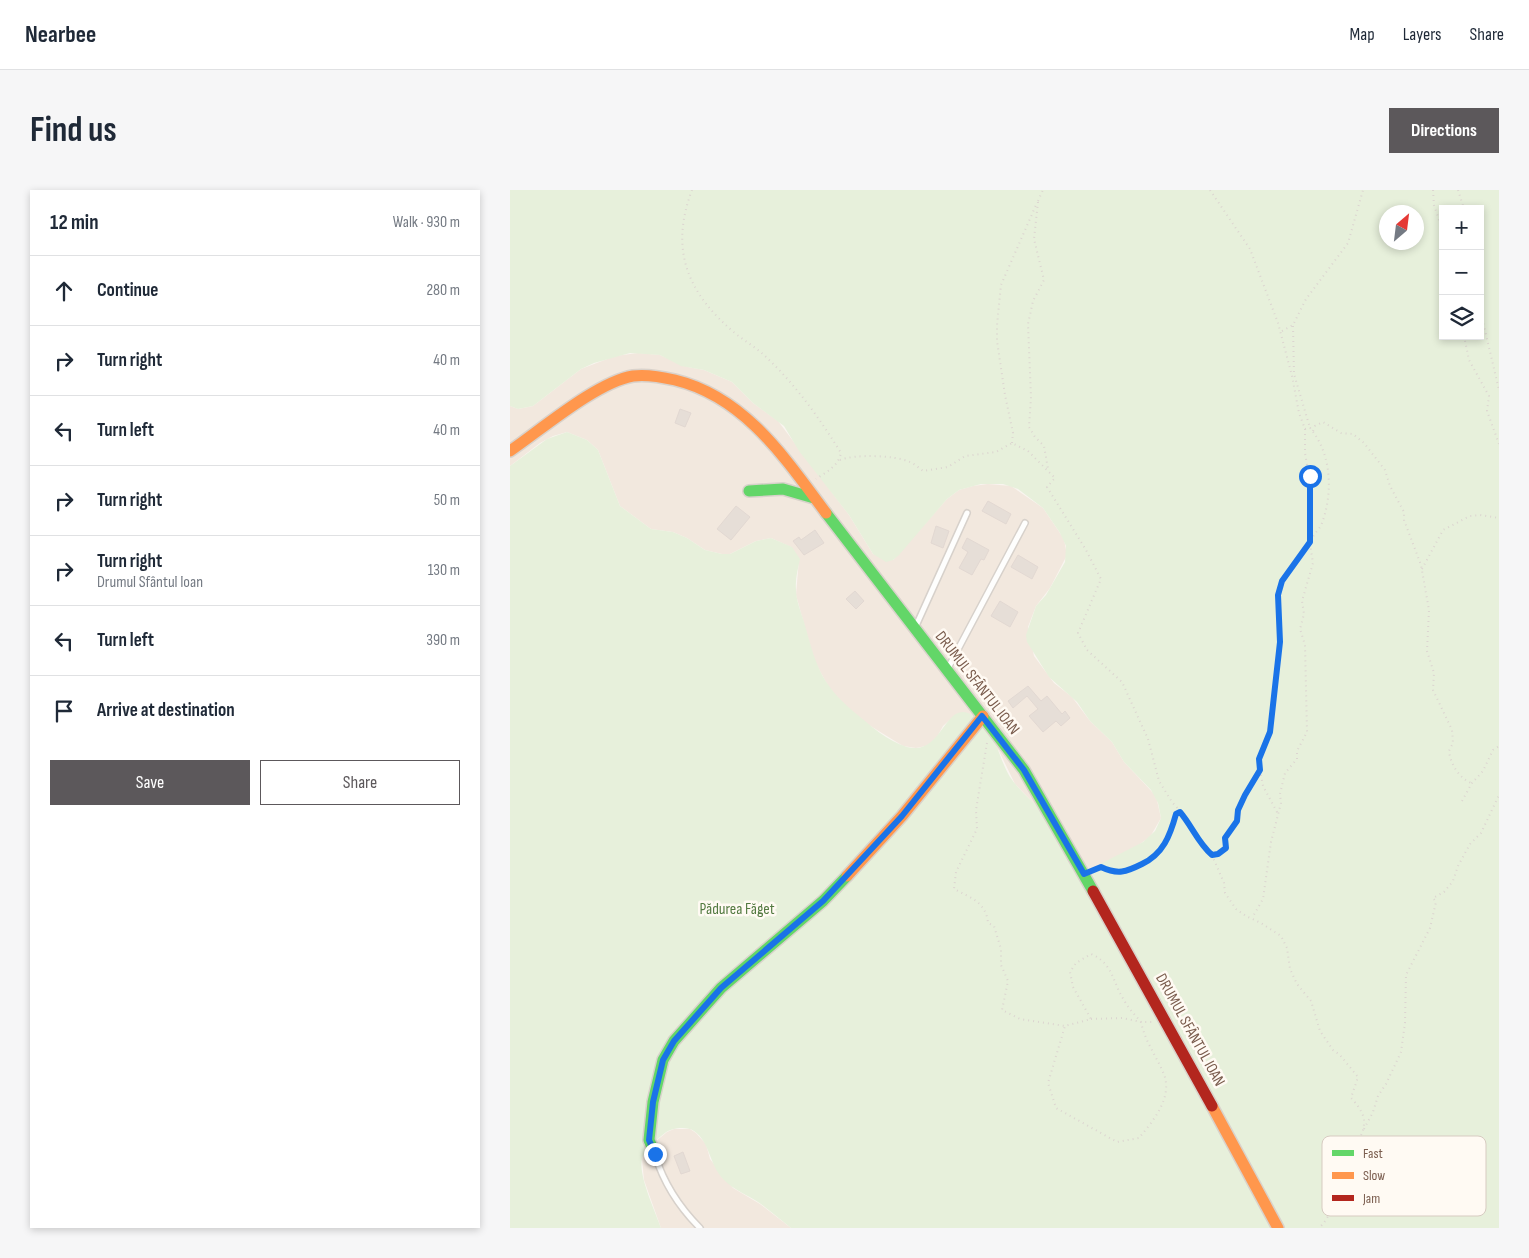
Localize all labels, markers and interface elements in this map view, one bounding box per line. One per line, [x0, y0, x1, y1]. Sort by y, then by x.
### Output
text: Nearbee [25, 20, 96, 49]
text: Map [1350, 24, 1375, 45]
text: Layers [1403, 24, 1442, 45]
text: Share [1470, 24, 1504, 45]
button: Directions [1389, 108, 1499, 153]
text: Find us [30, 109, 117, 152]
north arrow [1379, 205, 1424, 250]
map controls [1439, 205, 1484, 340]
button: + [1439, 205, 1484, 250]
text: 12 min [50, 210, 98, 235]
text: Walk · 930 m [393, 213, 460, 232]
button: − [1439, 250, 1484, 295]
icon: ahead [50, 277, 78, 305]
text: Continue [97, 279, 158, 302]
text: 280 m [426, 281, 460, 300]
button: layers [1439, 295, 1484, 340]
icon: right [50, 347, 78, 375]
text: Turn right [97, 349, 162, 372]
text: 40 m [433, 351, 460, 370]
icon: left [50, 417, 78, 445]
text: Turn left [97, 419, 154, 442]
text: 40 m [433, 421, 460, 440]
route start [1299, 465, 1322, 488]
icon: right [50, 487, 78, 515]
text: Turn right [97, 489, 162, 512]
text: 50 m [434, 491, 460, 510]
text: Turn right [97, 550, 162, 573]
icon: right [50, 557, 78, 585]
text: 130 m [428, 561, 460, 580]
text: Drumul Sfântul Ioan [97, 573, 203, 592]
icon: left [50, 627, 78, 655]
street label: DRUMUL SFÂNTUL IOAN [931, 628, 1023, 738]
text: Turn left [97, 629, 154, 652]
text: 390 m [426, 631, 460, 650]
icon: arrive [50, 697, 78, 725]
text: Arrive at destination [97, 699, 235, 722]
button: Save [50, 760, 250, 805]
button: Share [260, 760, 460, 805]
park label: Pădurea Făget [699, 900, 775, 919]
street label: DRUMUL SFÂNTUL IOAN [1151, 970, 1229, 1090]
legend [1322, 1136, 1486, 1216]
route end [644, 1143, 667, 1166]
text: Fast [1363, 1145, 1383, 1162]
text: Slow [1363, 1167, 1385, 1184]
text: Jam [1362, 1190, 1380, 1207]

